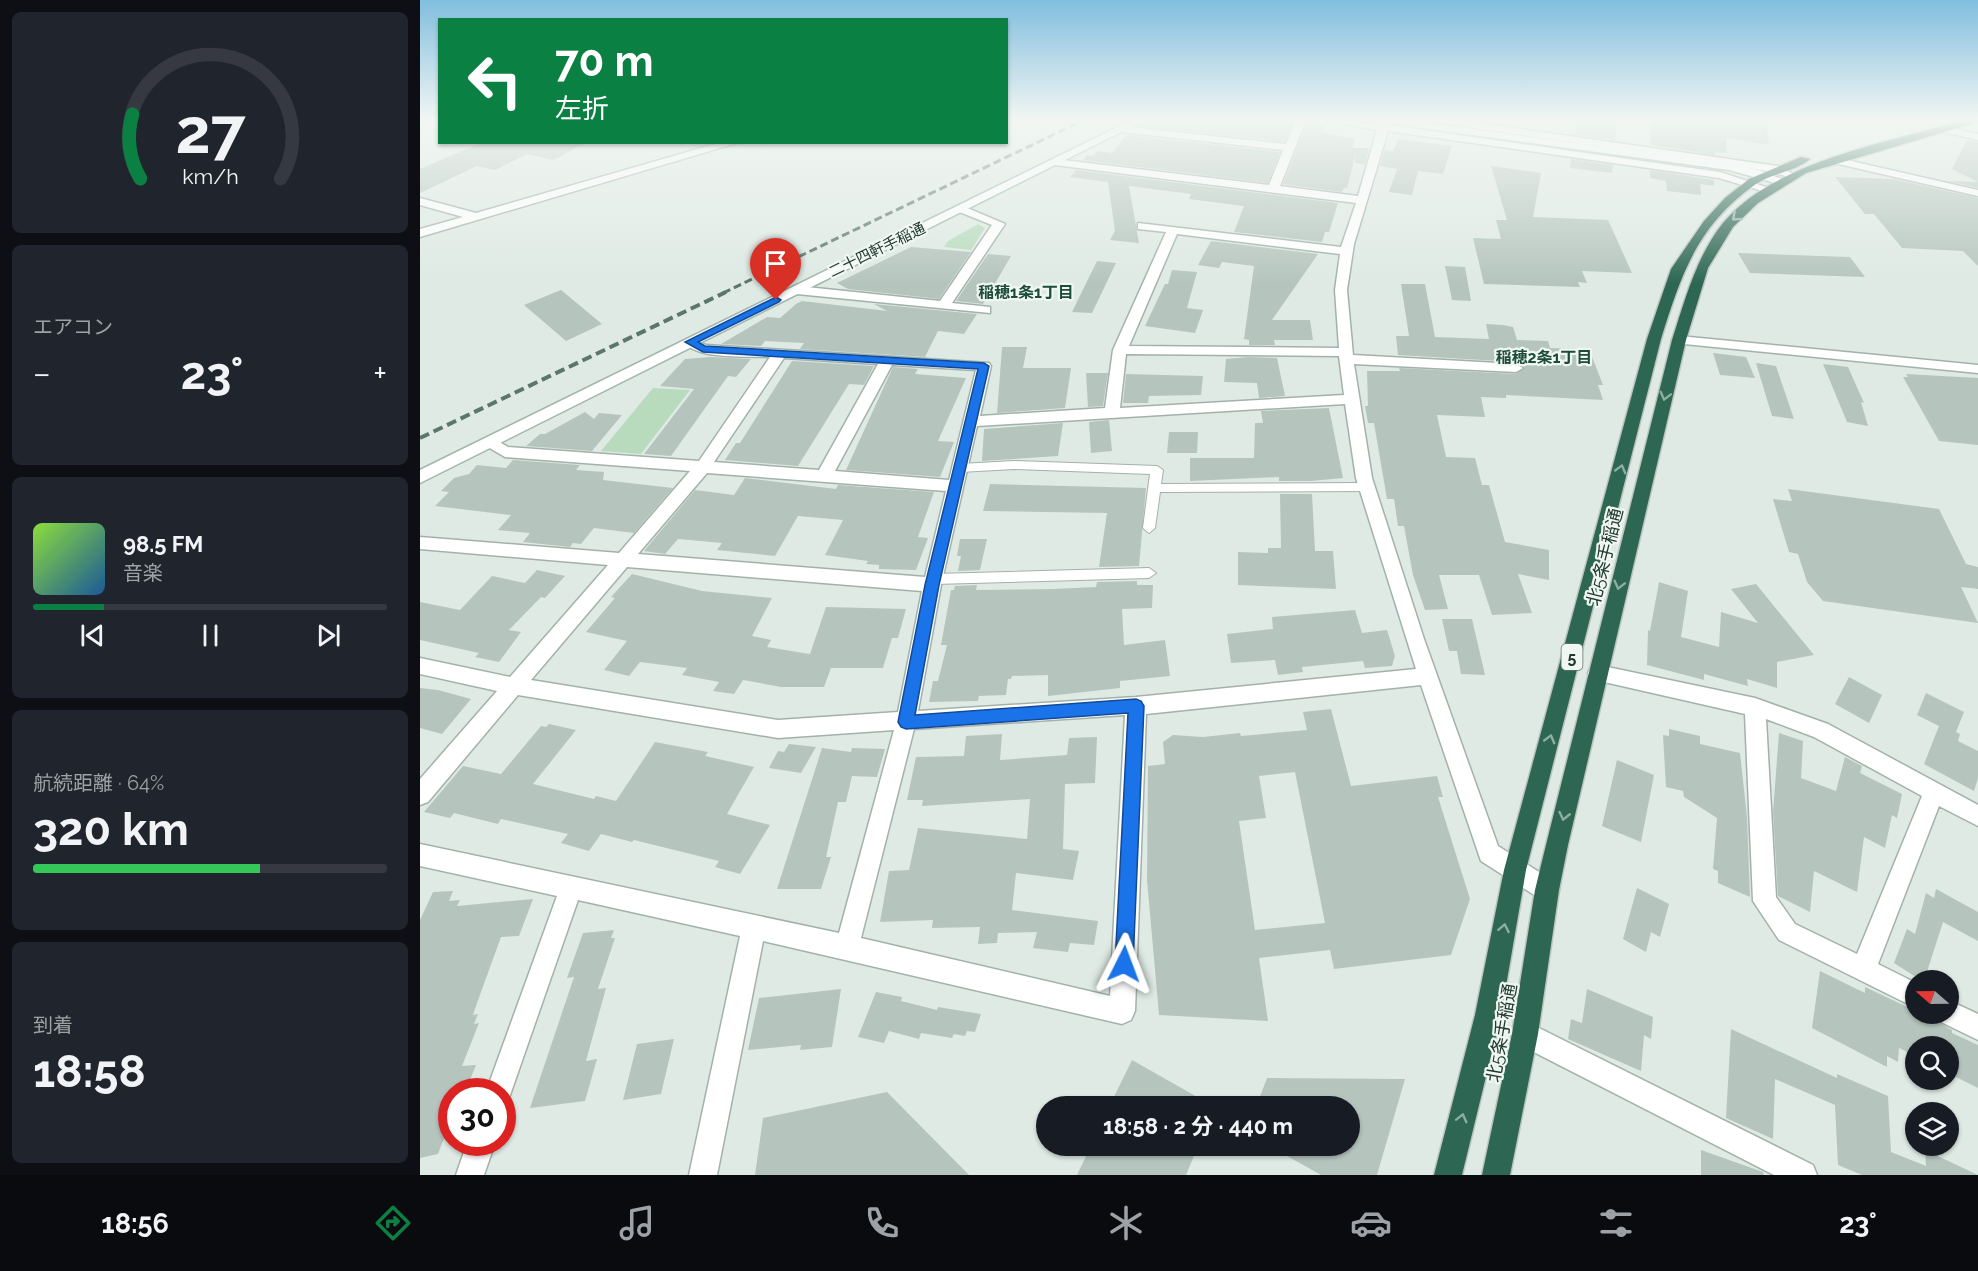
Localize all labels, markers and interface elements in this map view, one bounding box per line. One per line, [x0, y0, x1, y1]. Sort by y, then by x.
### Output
text: 70 m [555, 37, 654, 86]
icon: left [456, 42, 534, 120]
text: 左折 [555, 93, 609, 124]
text: 27 [175, 94, 246, 168]
text: km/h [182, 165, 238, 190]
one-way arrow [1733, 210, 1743, 221]
street label: 二十四軒手稲通 [826, 219, 928, 281]
pin [750, 238, 801, 300]
icon: arrive [759, 247, 792, 280]
district label: 稲穂1条1丁目 [978, 283, 1074, 302]
text: エアコン [33, 315, 113, 339]
text: 23° [181, 347, 243, 400]
district label: 稲穂2条1丁目 [1496, 348, 1592, 367]
text: − [33, 354, 51, 393]
text: + [373, 354, 387, 393]
one-way arrow [1660, 391, 1673, 401]
one-way arrow [1613, 464, 1626, 474]
street label: 北5条手稲通 [1582, 506, 1627, 608]
text: 98.5 FM [123, 531, 203, 557]
text: 音楽 [123, 561, 163, 585]
one-way arrow [1614, 580, 1627, 590]
icon: previous [76, 619, 109, 652]
icon: pause [194, 619, 227, 652]
icon: next [312, 619, 345, 652]
road number: 5 [1562, 644, 1582, 670]
one-way arrow [1543, 734, 1556, 744]
text: 航続距離 · 64% [33, 771, 164, 795]
text: 320 km [33, 803, 189, 856]
one-way arrow [1558, 810, 1571, 820]
one-way arrow [1497, 923, 1510, 933]
position arrow [1092, 932, 1156, 996]
north arrow [1905, 970, 1959, 1024]
map controls [1905, 970, 1959, 1156]
street label: 北5条手稲通 [1483, 982, 1521, 1084]
text: 到着 [33, 1013, 73, 1037]
button: search [1905, 1036, 1959, 1090]
text: 18:58 [33, 1045, 146, 1098]
speed limit sign: 30 [438, 1078, 516, 1156]
button: layers [1905, 1102, 1959, 1156]
text: 18:58 · 2 分 · 440 m [1103, 1113, 1293, 1139]
one-way arrow [1455, 1113, 1467, 1124]
icon: directions [372, 1202, 414, 1244]
icon: music [616, 1202, 658, 1244]
icon: phone [861, 1202, 903, 1244]
icon: climate [1105, 1202, 1147, 1244]
icon: car [1350, 1202, 1392, 1244]
icon: filters [1595, 1202, 1637, 1244]
text: 18:56 [101, 1208, 169, 1239]
text: 23° [1839, 1208, 1877, 1239]

